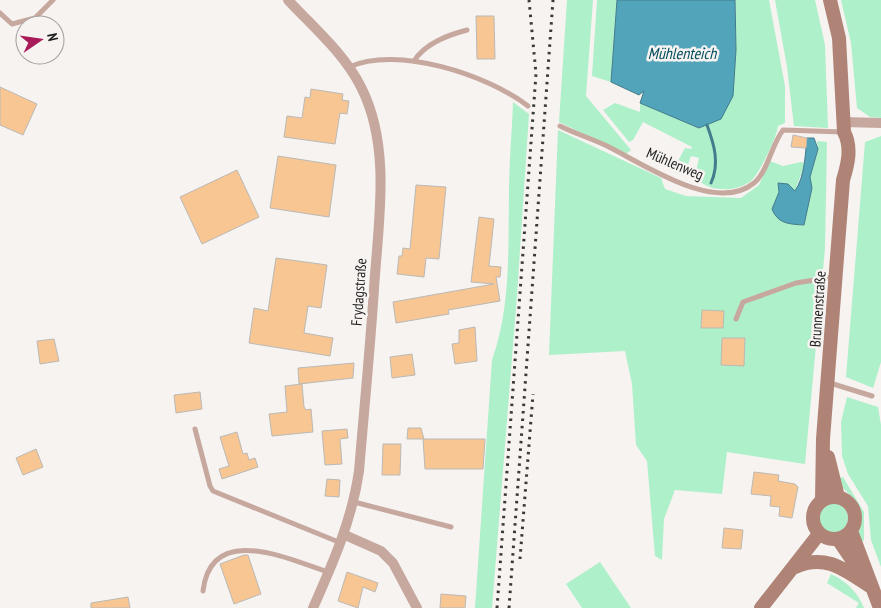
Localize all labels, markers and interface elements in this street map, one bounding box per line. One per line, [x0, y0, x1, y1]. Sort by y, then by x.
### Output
north arrow [15, 15, 65, 65]
text: N [43, 31, 62, 43]
water label: Mühlenteich [648, 43, 717, 63]
street label: Mühlenweg [644, 143, 707, 184]
street label: Frydagstraße [347, 258, 370, 326]
street label: Brunnenstraße [805, 270, 830, 348]

